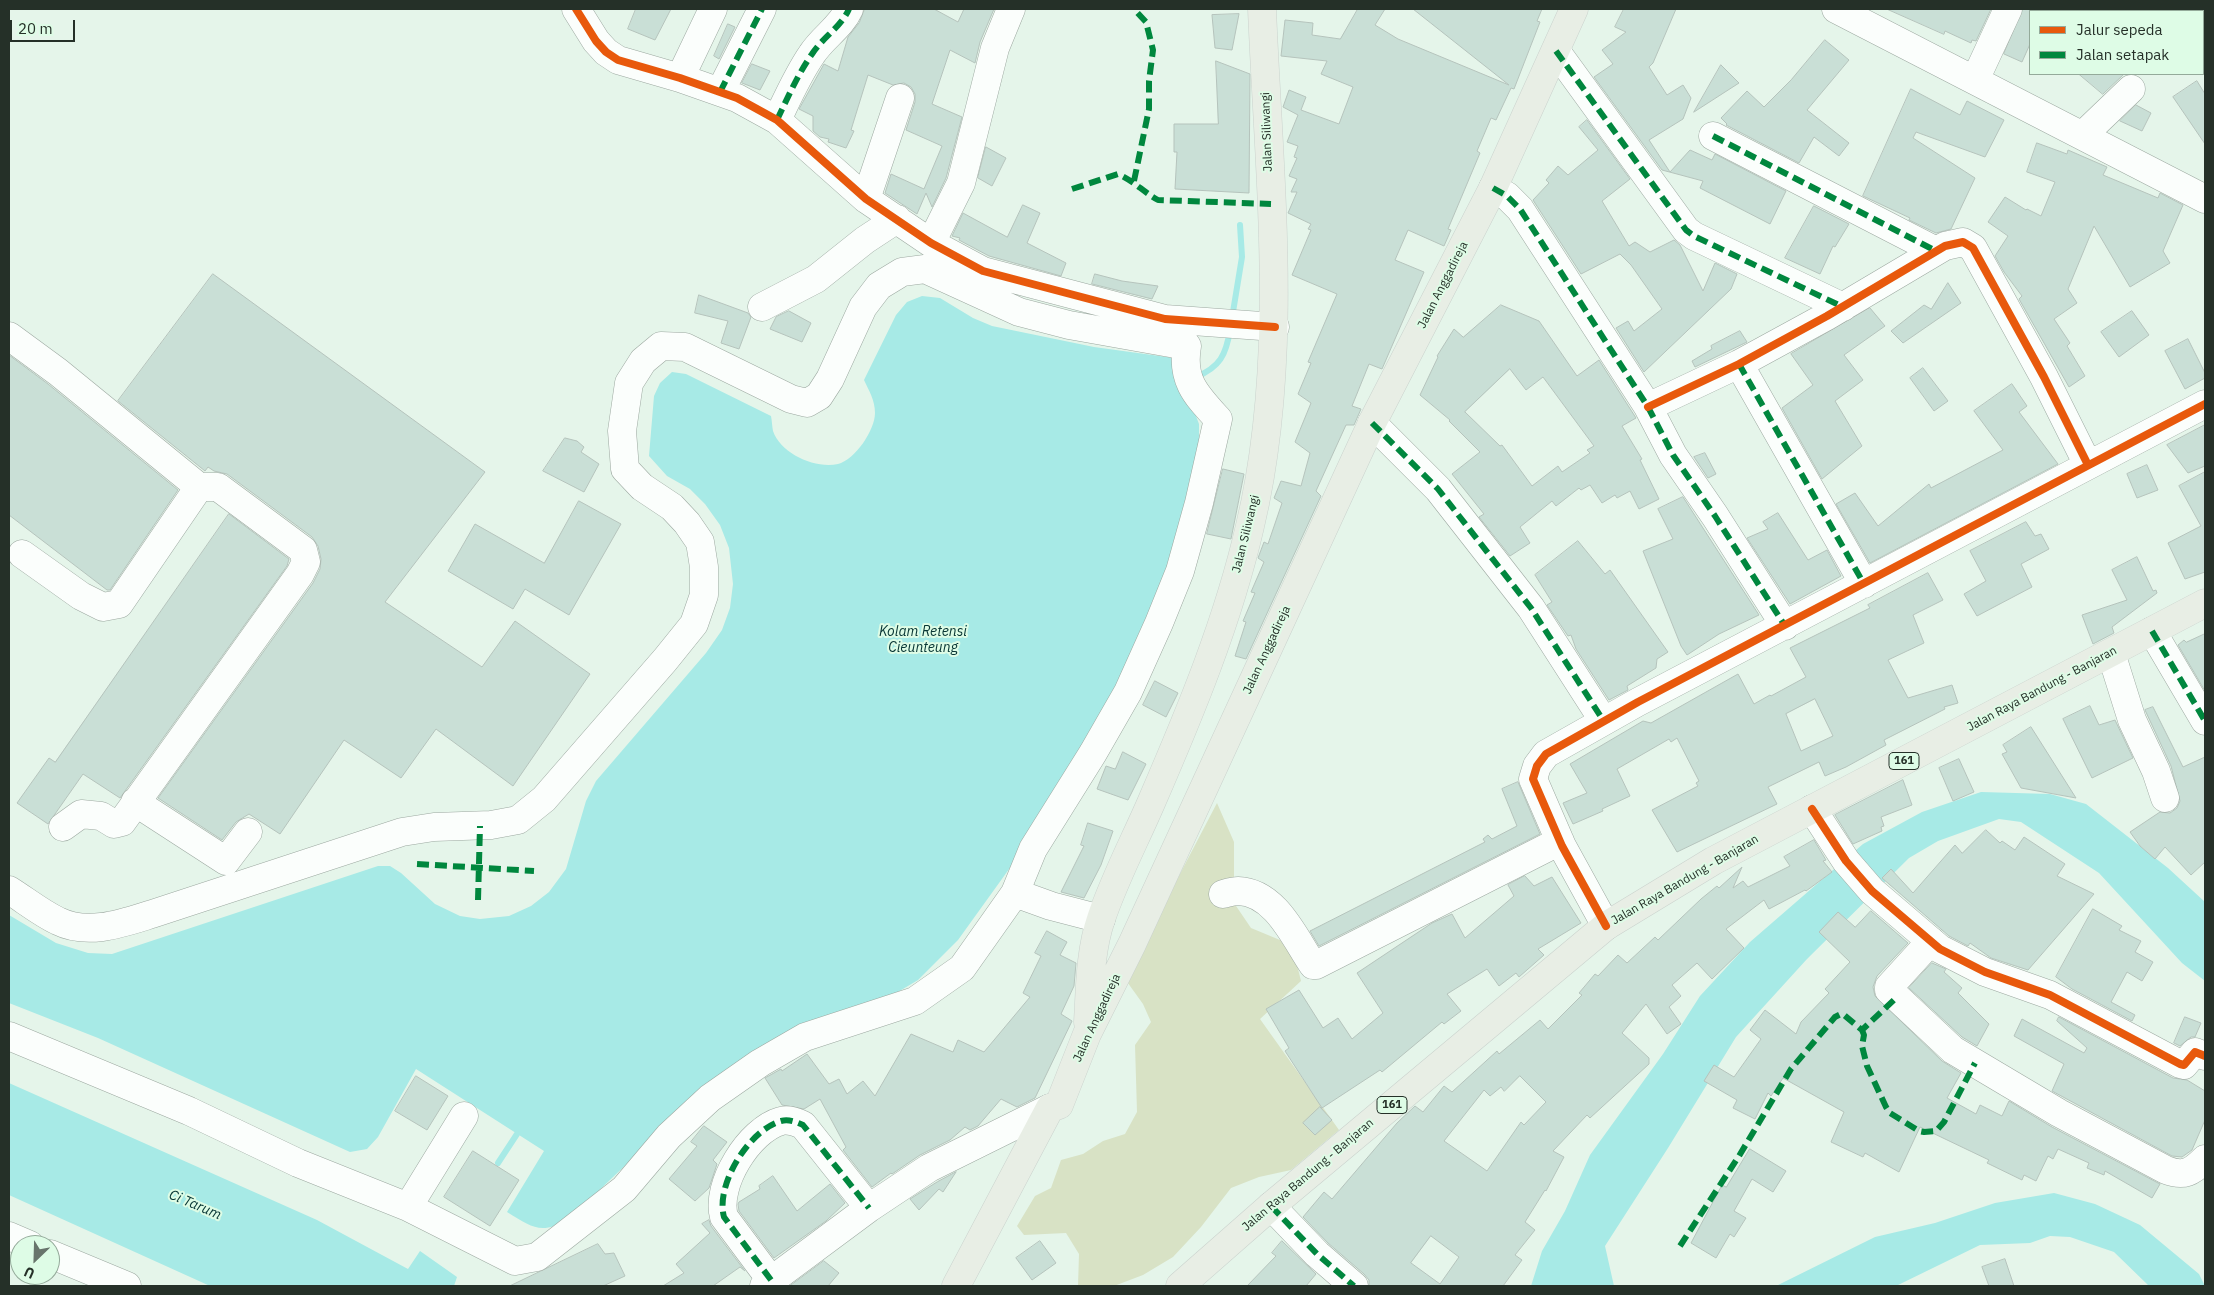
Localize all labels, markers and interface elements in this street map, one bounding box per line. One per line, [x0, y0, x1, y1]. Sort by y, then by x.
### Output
scale bar [12, 10, 78, 42]
legend [2029, 10, 2204, 75]
text: 20 m [18, 19, 53, 38]
text: Jalur sepeda [2076, 20, 2163, 39]
text: Jalan setapak [2076, 45, 2169, 64]
street label: Jalan Siliwangi [1258, 92, 1276, 172]
street label: Jalan Anggadireja [1415, 239, 1471, 331]
street label: Jalan Siliwangi [1229, 494, 1263, 574]
street label: Jalan Anggadireja [1240, 604, 1294, 696]
water label: Kolam Retensi Cieunteung [879, 624, 967, 656]
street label: Jalan Raya Bandung - Banjaran [1965, 643, 2119, 735]
road number: 161 [1889, 752, 1919, 769]
street label: Jalan Raya Bandung - Banjaran [1609, 832, 1761, 928]
street label: Jalan Anggadireja [1070, 972, 1124, 1064]
road number: 161 [1377, 1096, 1407, 1114]
street label: Jalan Raya Bandung - Banjaran [1239, 1116, 1377, 1234]
water label: Ci Tarum [166, 1186, 224, 1224]
north arrow [10, 1235, 60, 1285]
text: U [21, 1263, 37, 1283]

